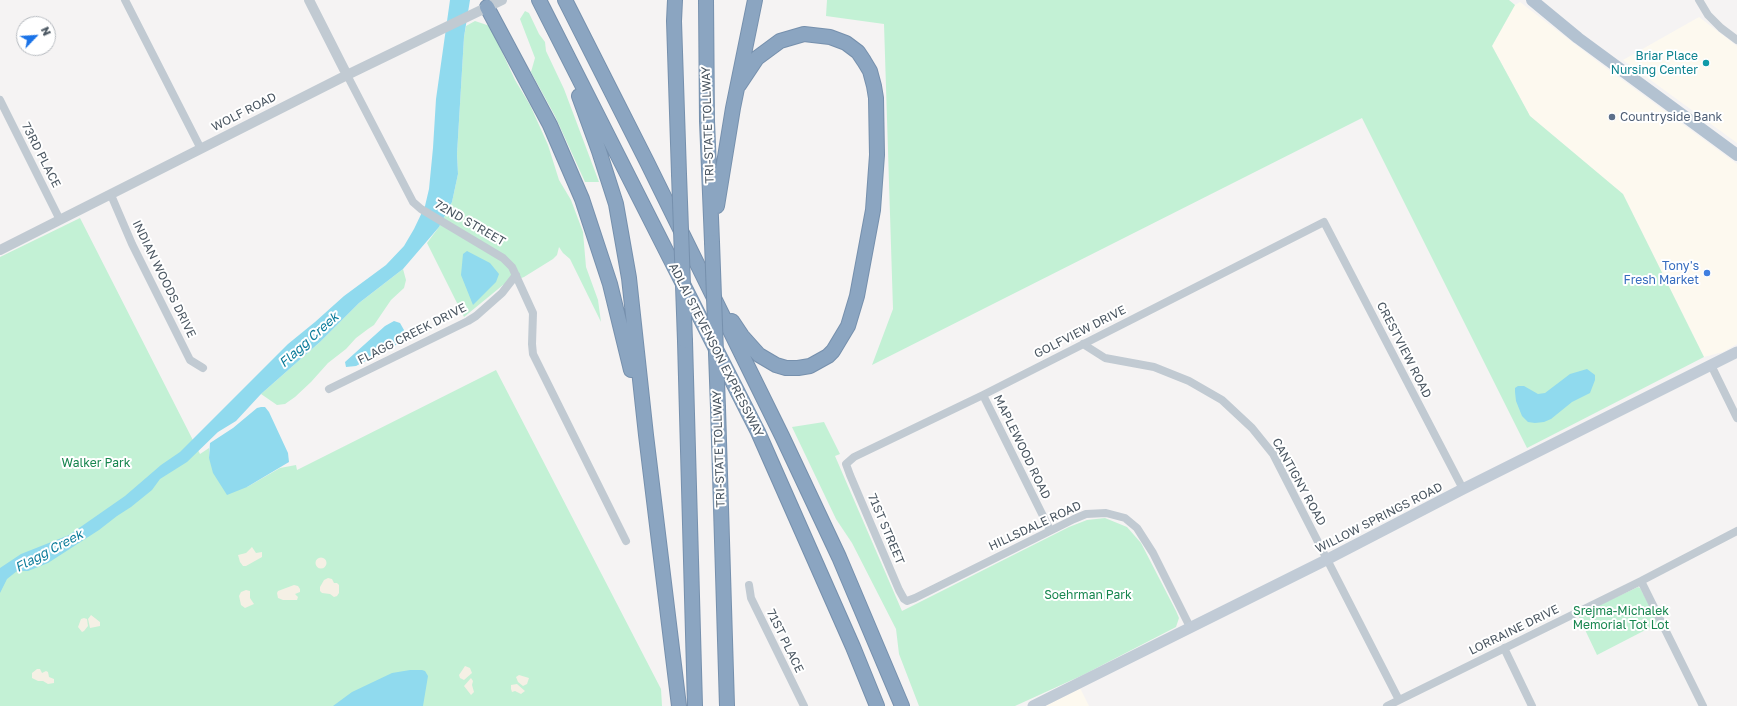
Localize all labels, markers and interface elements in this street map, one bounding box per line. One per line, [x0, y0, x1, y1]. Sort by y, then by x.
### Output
north arrow [16, 16, 56, 56]
text: N [39, 25, 54, 38]
place label: Briar Place Nursing Center [1611, 49, 1698, 77]
marker: Briar Place Nursing Center [1701, 58, 1711, 68]
street label: TRI-STATE TOLLWAY [699, 66, 717, 184]
street label: WOLF ROAD [209, 90, 279, 134]
place label: Countryside Bank [1620, 110, 1722, 124]
marker: Countryside Bank [1607, 112, 1617, 122]
street label: 73RD PLACE [18, 120, 64, 190]
street label: 72ND STREET [432, 197, 508, 249]
street label: INDIAN WOODS DRIVE [129, 218, 199, 340]
place label: Tony's Fresh Market [1624, 259, 1699, 287]
street label: ADLAI STEVENSON EXPRESSWAY [666, 261, 766, 439]
marker: Tony's Fresh Market [1702, 268, 1712, 278]
street label: FLAGG CREEK DRIVE [355, 300, 469, 368]
street label: CRESTVIEW ROAD [1374, 300, 1434, 400]
street label: GOLFVIEW DRIVE [1032, 303, 1128, 361]
water label: Flagg Creek [276, 309, 342, 371]
street label: TRI-STATE TOLLWAY [710, 390, 728, 508]
street label: MAPLEWOOD ROAD [991, 393, 1053, 501]
street label: CANTIGNY ROAD [1269, 436, 1329, 528]
park label: Walker Park [62, 456, 130, 470]
street label: WILLOW SPRINGS ROAD [1313, 480, 1445, 556]
street label: 71ST STREET [865, 491, 907, 567]
street label: HILLSDALE ROAD [986, 498, 1084, 554]
water label: Flagg Creek [12, 527, 86, 575]
park label: Soehrman Park [1044, 588, 1132, 602]
street label: LORRAINE DRIVE [1467, 602, 1561, 658]
park label: Srejma-Michalek Memorial Tot Lot [1573, 604, 1669, 632]
street label: 71ST PLACE [764, 607, 806, 675]

